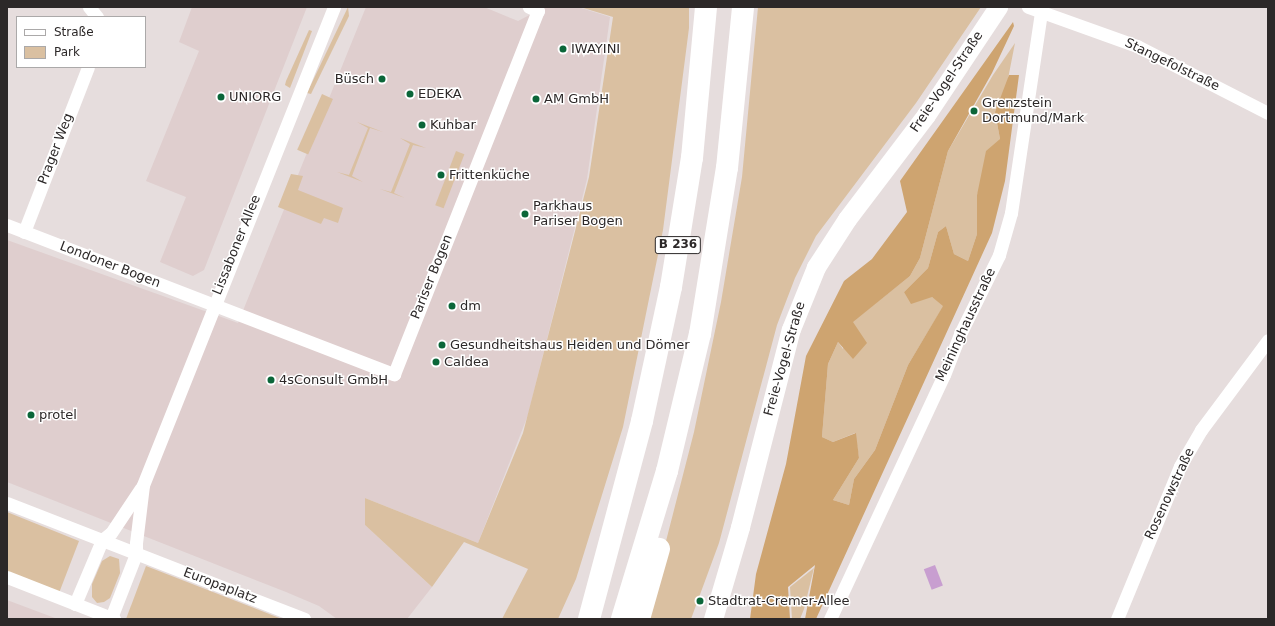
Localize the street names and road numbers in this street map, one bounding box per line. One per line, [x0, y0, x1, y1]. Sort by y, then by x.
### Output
street label: Freie-Vogel-Straße [907, 29, 987, 135]
street label: Stangefolstraße [1122, 35, 1222, 95]
street label: Prager Weg [35, 111, 77, 187]
street label: Lissaboner Allee [210, 193, 264, 297]
street label: Pariser Bogen [408, 232, 456, 322]
road number: B 236 [654, 235, 702, 255]
street label: Londoner Bogen [57, 239, 163, 291]
street label: Meininghausstraße [933, 266, 999, 384]
street label: Freie-Vogel-Straße [761, 300, 809, 418]
street label: Rosenowstraße [1142, 446, 1198, 542]
street label: Europaplatz [181, 565, 259, 607]

